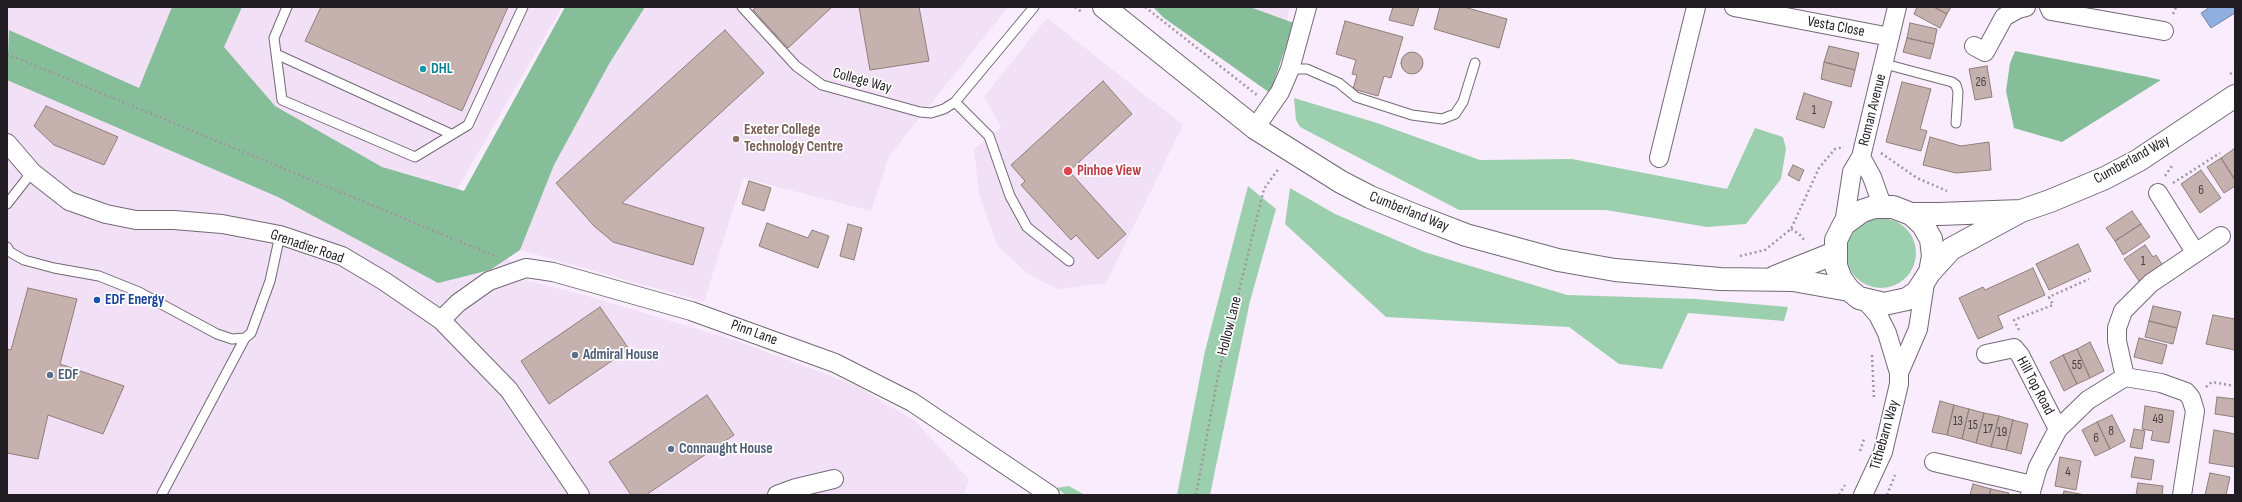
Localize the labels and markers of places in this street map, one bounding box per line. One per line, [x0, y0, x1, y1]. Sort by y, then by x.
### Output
place label: DHL [431, 60, 453, 78]
marker: DHL [418, 64, 428, 74]
place label: Exeter College Technology Centre [744, 121, 843, 156]
marker: Exeter College Technology Centre [731, 134, 741, 144]
place label: Pinhoe View [1077, 162, 1141, 180]
marker: Pinhoe View [1062, 165, 1074, 177]
place label: EDF Energy [105, 291, 164, 309]
marker: EDF Energy [92, 295, 102, 305]
place label: Admiral House [583, 346, 659, 364]
marker: Admiral House [570, 350, 580, 360]
place label: EDF [58, 366, 79, 384]
marker: EDF [45, 370, 55, 380]
place label: Connaught House [679, 440, 773, 458]
marker: Connaught House [666, 444, 676, 454]

